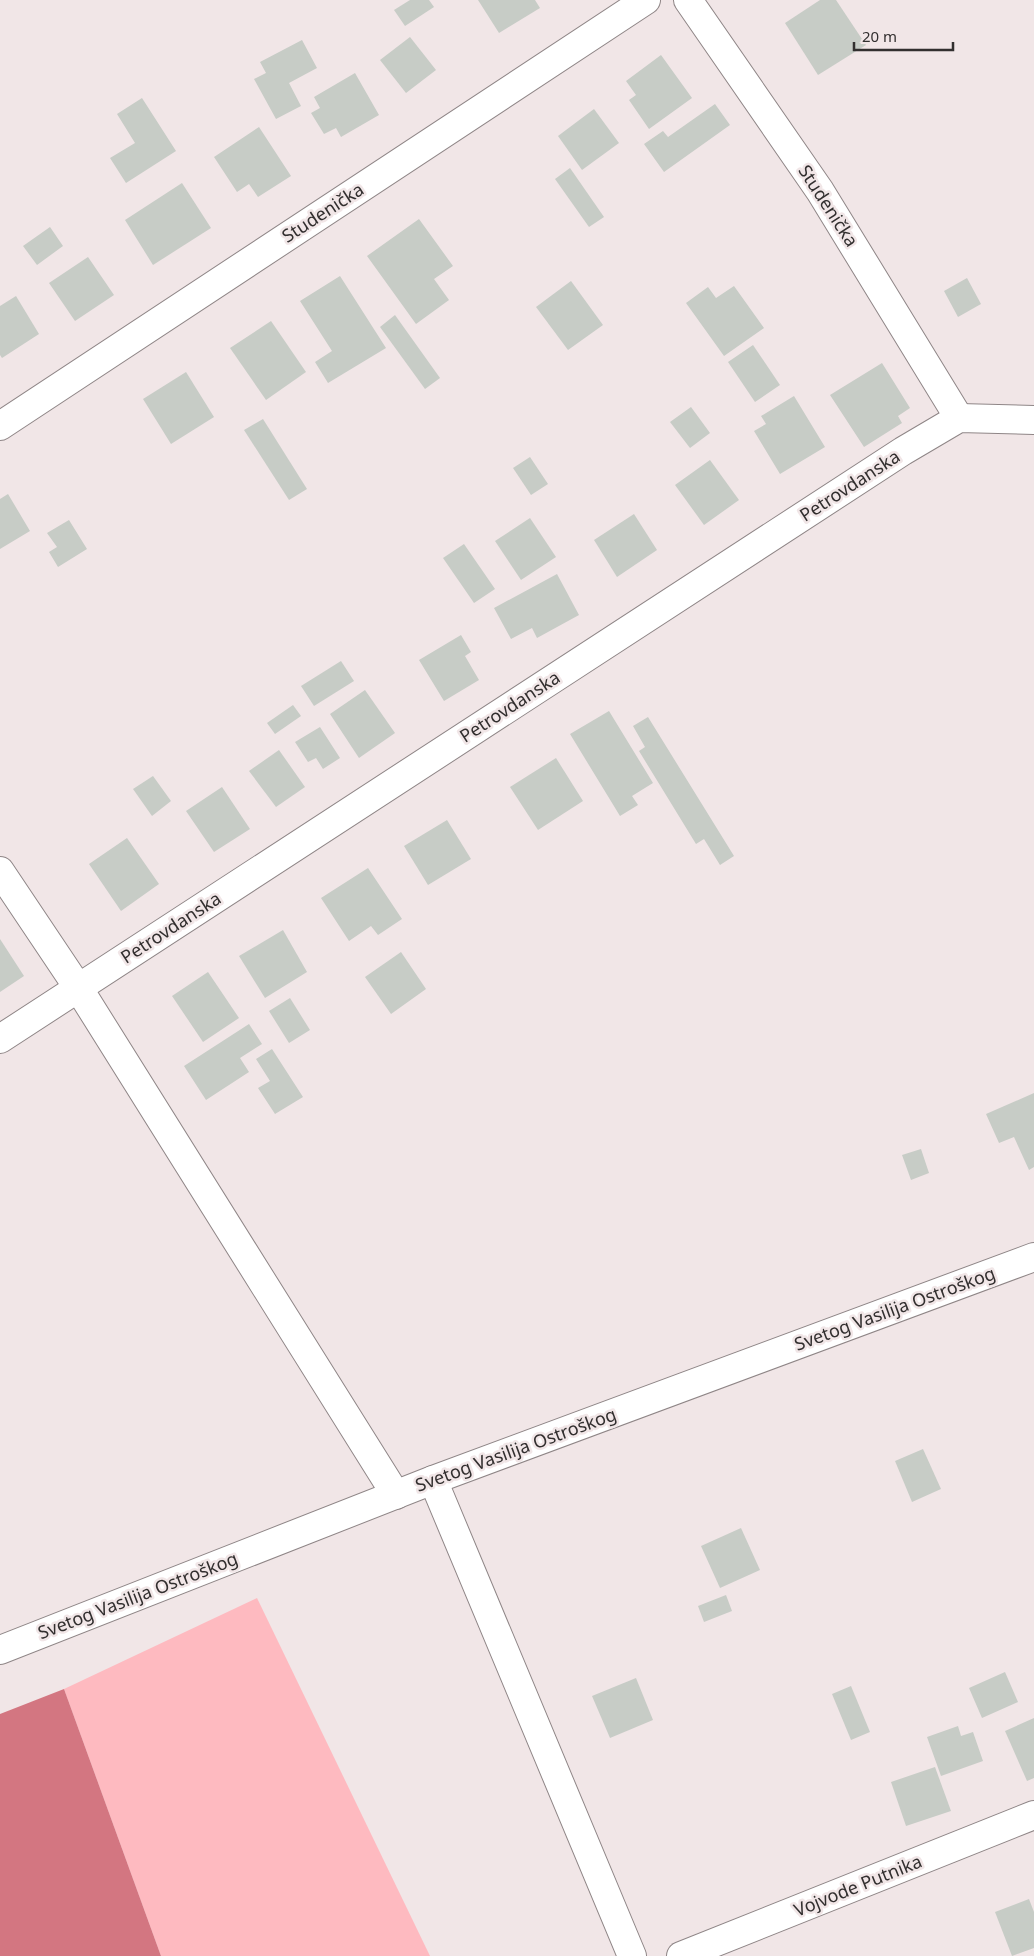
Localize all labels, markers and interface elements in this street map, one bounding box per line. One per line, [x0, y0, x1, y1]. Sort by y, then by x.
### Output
scale bar [854, 20, 953, 52]
text: 20 m [862, 26, 897, 46]
street label: Studenička [793, 160, 864, 251]
street label: Studenička [277, 177, 368, 248]
street label: Petrovdanska [795, 444, 904, 527]
street label: Petrovdanska [455, 665, 564, 748]
street label: Petrovdanska [116, 886, 225, 969]
street label: Svetog Vasilija Ostroškog [791, 1261, 998, 1356]
street label: Svetog Vasilija Ostroškog [412, 1402, 619, 1497]
street label: Svetog Vasilija Ostroškog [34, 1546, 241, 1644]
street label: Vojvode Putnika [790, 1848, 925, 1922]

